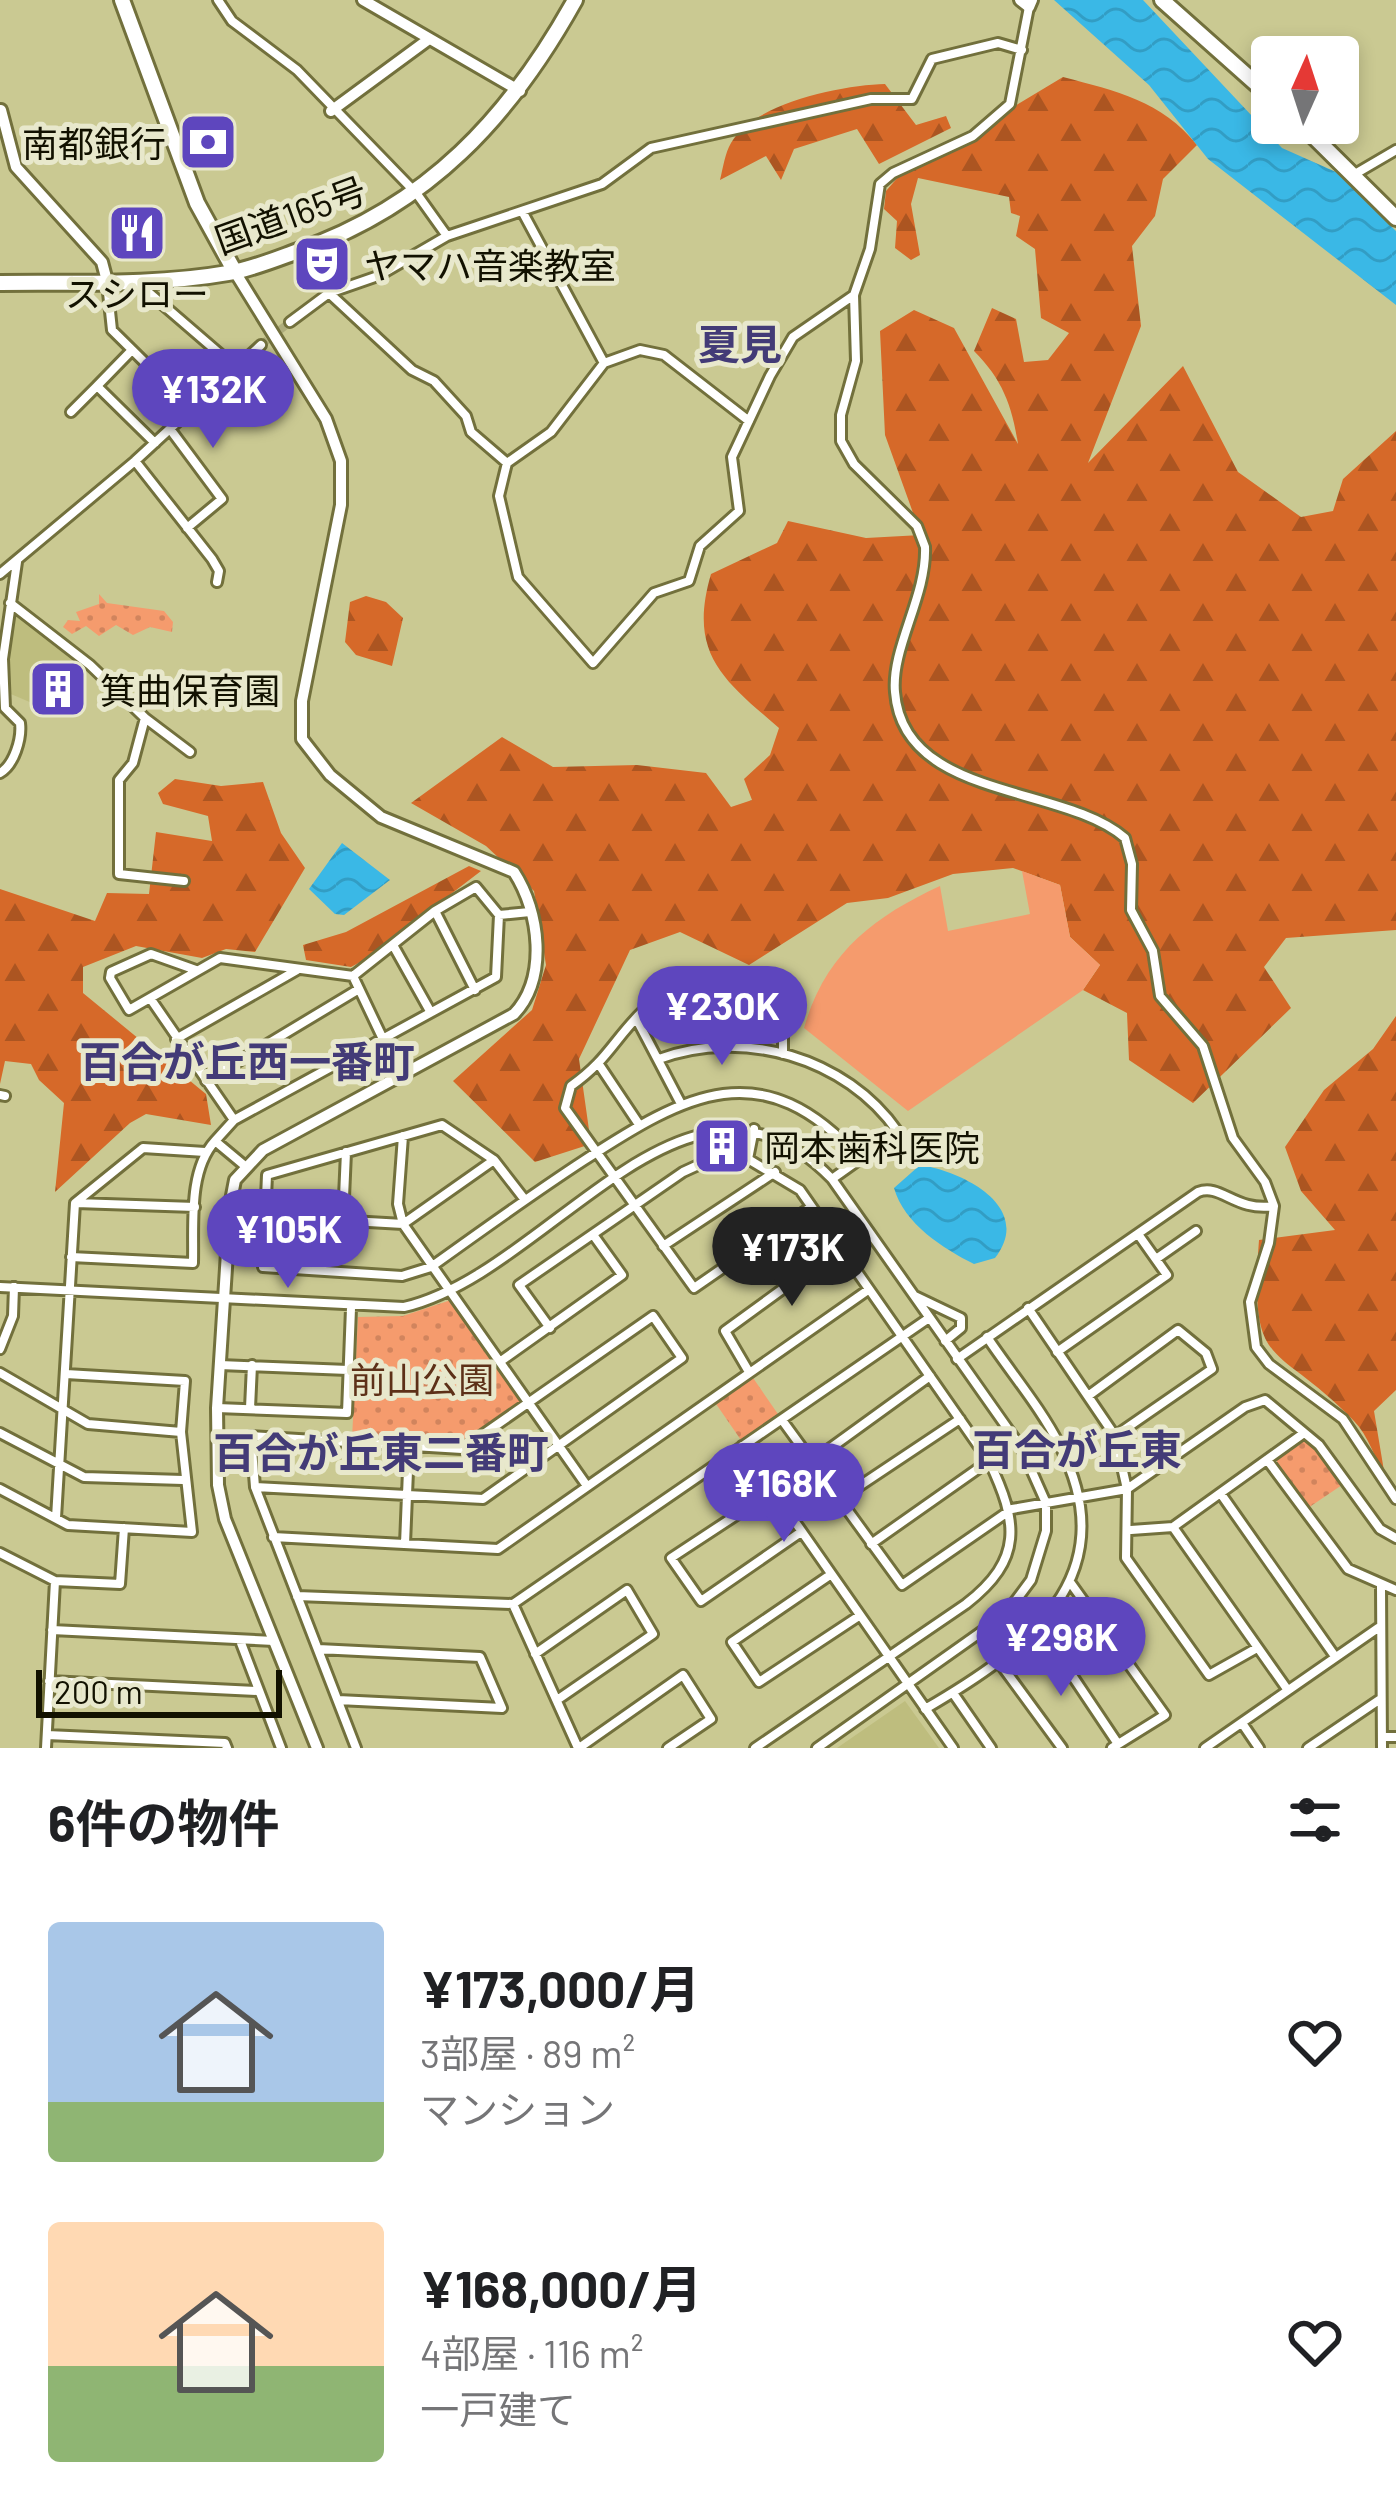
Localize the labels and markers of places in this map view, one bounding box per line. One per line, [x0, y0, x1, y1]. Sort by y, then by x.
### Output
bank icon: 南都銀行 [177, 111, 239, 173]
place label: 南都銀行 [22, 121, 166, 164]
restaurant icon: スシロー [106, 202, 168, 264]
theatre icon: ヤマハ音楽教室 [291, 233, 353, 295]
place label: ヤマハ音楽教室 [364, 243, 616, 286]
place label: スシロー [65, 271, 209, 314]
pin: ¥132K [129, 349, 297, 451]
building icon: 箕曲保育園 [27, 658, 89, 720]
place label: 箕曲保育園 [100, 668, 280, 711]
pin: ¥230K [638, 966, 806, 1068]
building icon: 岡本歯科医院 [691, 1115, 753, 1177]
place label: 岡本歯科医院 [764, 1125, 980, 1168]
pin: ¥105K [204, 1189, 372, 1291]
pin: ¥173K [708, 1207, 876, 1309]
pin: ¥168K [700, 1443, 868, 1545]
pin: ¥298K [977, 1597, 1145, 1699]

